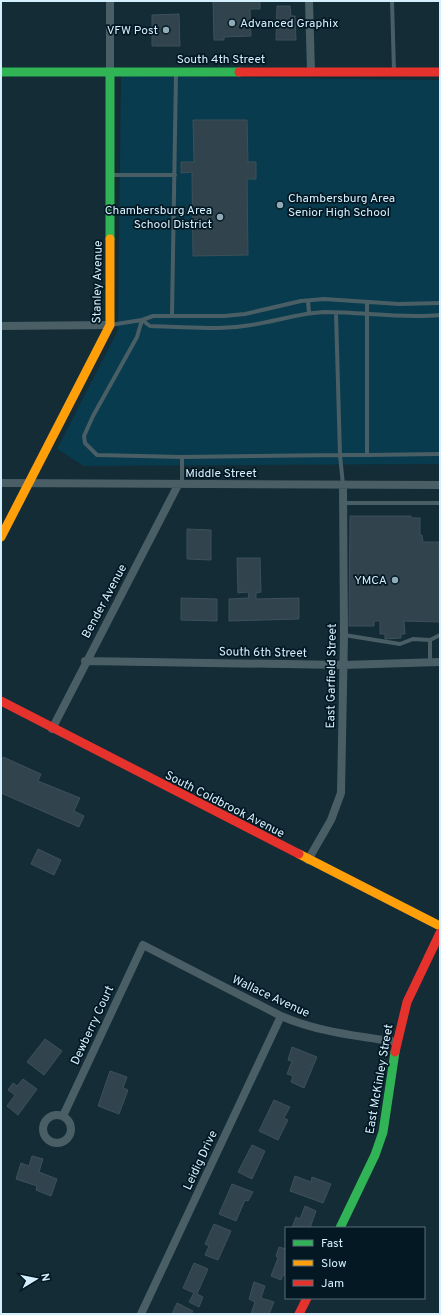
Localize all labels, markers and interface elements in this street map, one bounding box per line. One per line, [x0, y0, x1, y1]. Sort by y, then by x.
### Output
place label: Advanced Graphix [240, 16, 338, 32]
marker: Advanced Graphix [227, 18, 237, 28]
place label: VFW Post [107, 23, 158, 39]
marker: VFW Post [161, 25, 171, 35]
street label: South 4th Street [177, 52, 265, 68]
place label: Chambersburg Area Senior High School [288, 191, 395, 221]
marker: Chambersburg Area Senior High School [275, 200, 285, 210]
place label: Chambersburg Area School District [105, 203, 212, 233]
marker: Chambersburg Area School District [215, 212, 225, 222]
street label: Stanley Avenue [89, 240, 107, 324]
street label: Middle Street [185, 466, 257, 482]
street label: Bender Avenue [79, 562, 131, 641]
place label: YMCA [354, 573, 387, 589]
marker: YMCA [390, 575, 400, 585]
street label: East Garfield Street [323, 623, 341, 729]
street label: South 6th Street [219, 644, 307, 662]
street label: South Coldbrook Avenue [162, 768, 287, 842]
street label: Wallace Avenue [229, 972, 312, 1022]
street label: Dewberry Court [68, 983, 118, 1068]
street label: East McKinley Street [362, 1023, 398, 1135]
street label: Leidig Drive [180, 1128, 222, 1193]
legend [285, 1227, 425, 1299]
text: Fast [321, 1236, 343, 1252]
text: Slow [321, 1256, 347, 1272]
north arrow [16, 1259, 56, 1299]
text: N [37, 1272, 52, 1283]
text: Jam [321, 1276, 344, 1292]

